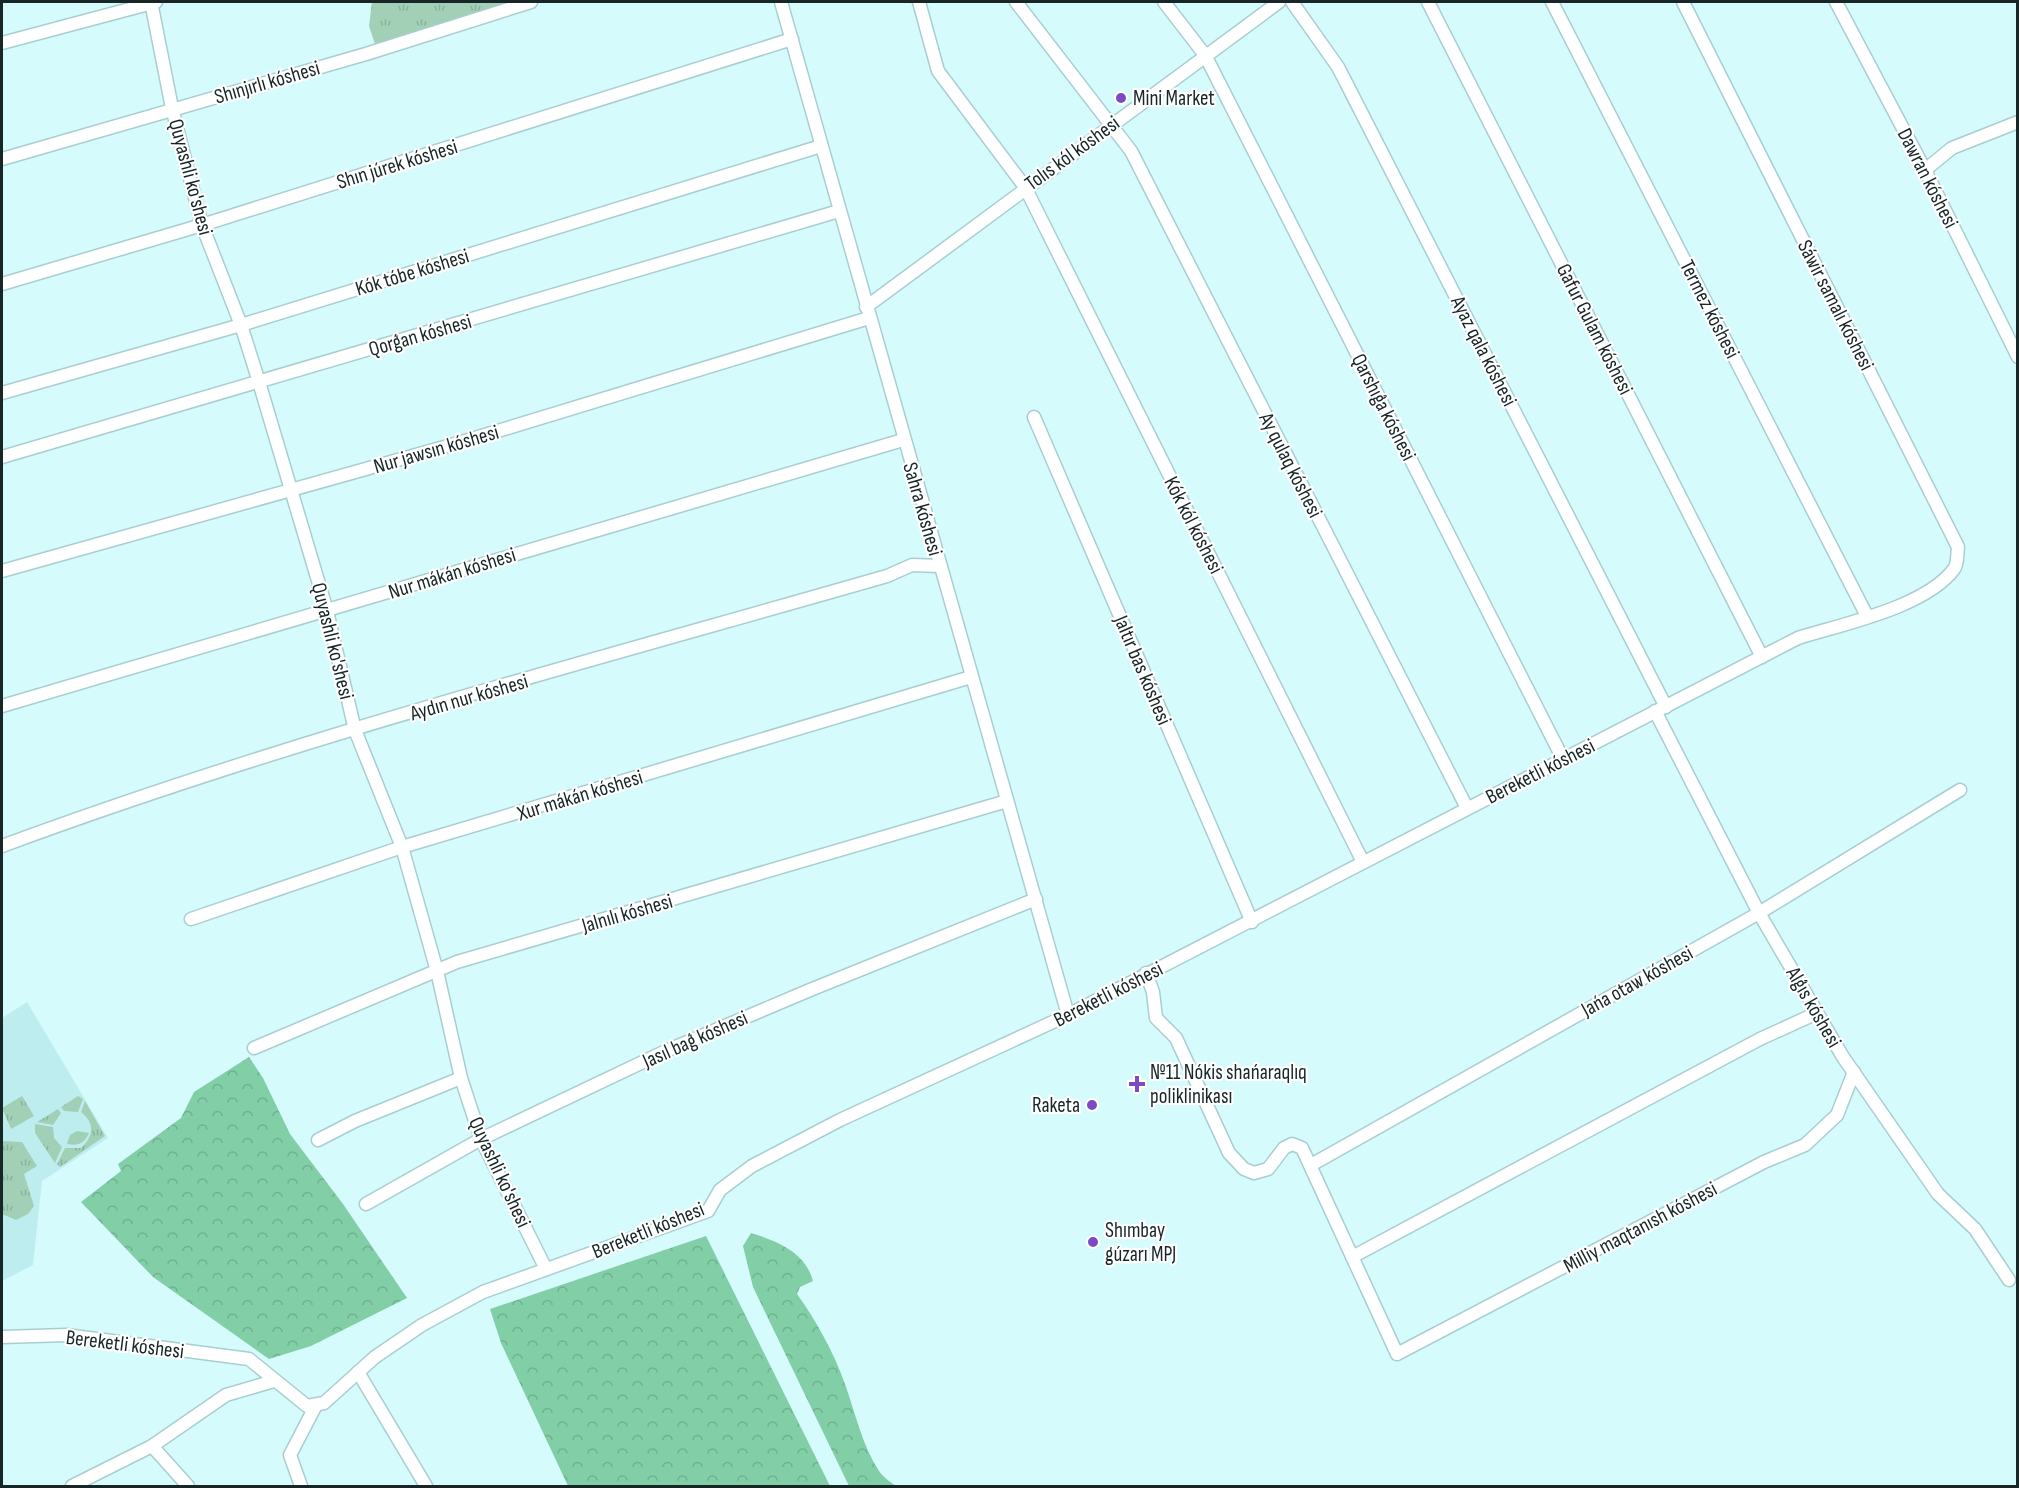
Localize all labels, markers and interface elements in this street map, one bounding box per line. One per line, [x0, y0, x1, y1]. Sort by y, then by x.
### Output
street label: Shınjırlı kóshesi [212, 56, 323, 109]
place label: Mini Market [1133, 86, 1215, 111]
marker: Mini Market [1114, 91, 1128, 105]
street label: Tolıs kól kóshesi [1020, 111, 1125, 196]
street label: Quyashli ko'shesi [163, 116, 218, 238]
street label: Dawran kóshesi [1892, 124, 1963, 232]
street label: Shın júrek kóshesi [334, 134, 461, 195]
street label: Sáwir samalı kóshesi [1792, 236, 1879, 375]
street label: Kók tóbe kóshesi [352, 243, 472, 302]
street label: Termez kóshesi [1674, 256, 1745, 363]
street label: Gafur Gulam kóshesi [1551, 260, 1638, 399]
street label: Ayaz qala kóshesi [1445, 291, 1522, 411]
street label: Qorǵan kóshesi [366, 309, 474, 362]
street label: Qarshıǵa kóshesi [1346, 350, 1421, 465]
street label: Ay qulaq kóshesi [1253, 408, 1328, 522]
street label: Nur jawsın kóshesi [371, 420, 502, 479]
street label: Sahra kóshesi [897, 460, 948, 559]
street label: Kók kól kóshesi [1158, 472, 1229, 578]
street label: Nur mákán kóshesi [386, 542, 519, 605]
street label: Quyashli ko'shesi [306, 580, 359, 702]
street label: Jaltır bas kóshesi [1108, 611, 1177, 729]
street label: Aydın nur kóshesi [406, 669, 531, 727]
street label: Bereketli kóshesi [1482, 733, 1599, 810]
street label: Xur mákán kóshesi [514, 765, 646, 827]
street label: Jalnılı kóshesi [578, 889, 675, 939]
street label: Jańa otaw kóshesi [1576, 941, 1697, 1023]
street label: Bereketli kóshesi [1050, 956, 1167, 1033]
street label: Alǵıs kóshesi [1780, 962, 1847, 1052]
street label: Jasıl baǵ kóshesi [638, 1005, 752, 1074]
place label: №11 Nókis shańaraqlıq poliklinikası [1150, 1060, 1307, 1109]
marker: №11 Nókis shańaraqlıq poliklinikası [1128, 1075, 1146, 1093]
place label: Raketa [1032, 1093, 1080, 1118]
marker: Raketa [1085, 1098, 1099, 1112]
street label: Quyashli ko'shesi [463, 1113, 536, 1232]
street label: Milliy maqtanısh kóshesi [1559, 1176, 1721, 1278]
street label: Bereketli kóshesi [588, 1197, 708, 1264]
place label: Shımbay gúzarı MPJ [1105, 1218, 1176, 1267]
marker: Shımbay gúzarı MPJ [1086, 1235, 1100, 1249]
street label: Bereketli kóshesi [64, 1325, 185, 1364]

